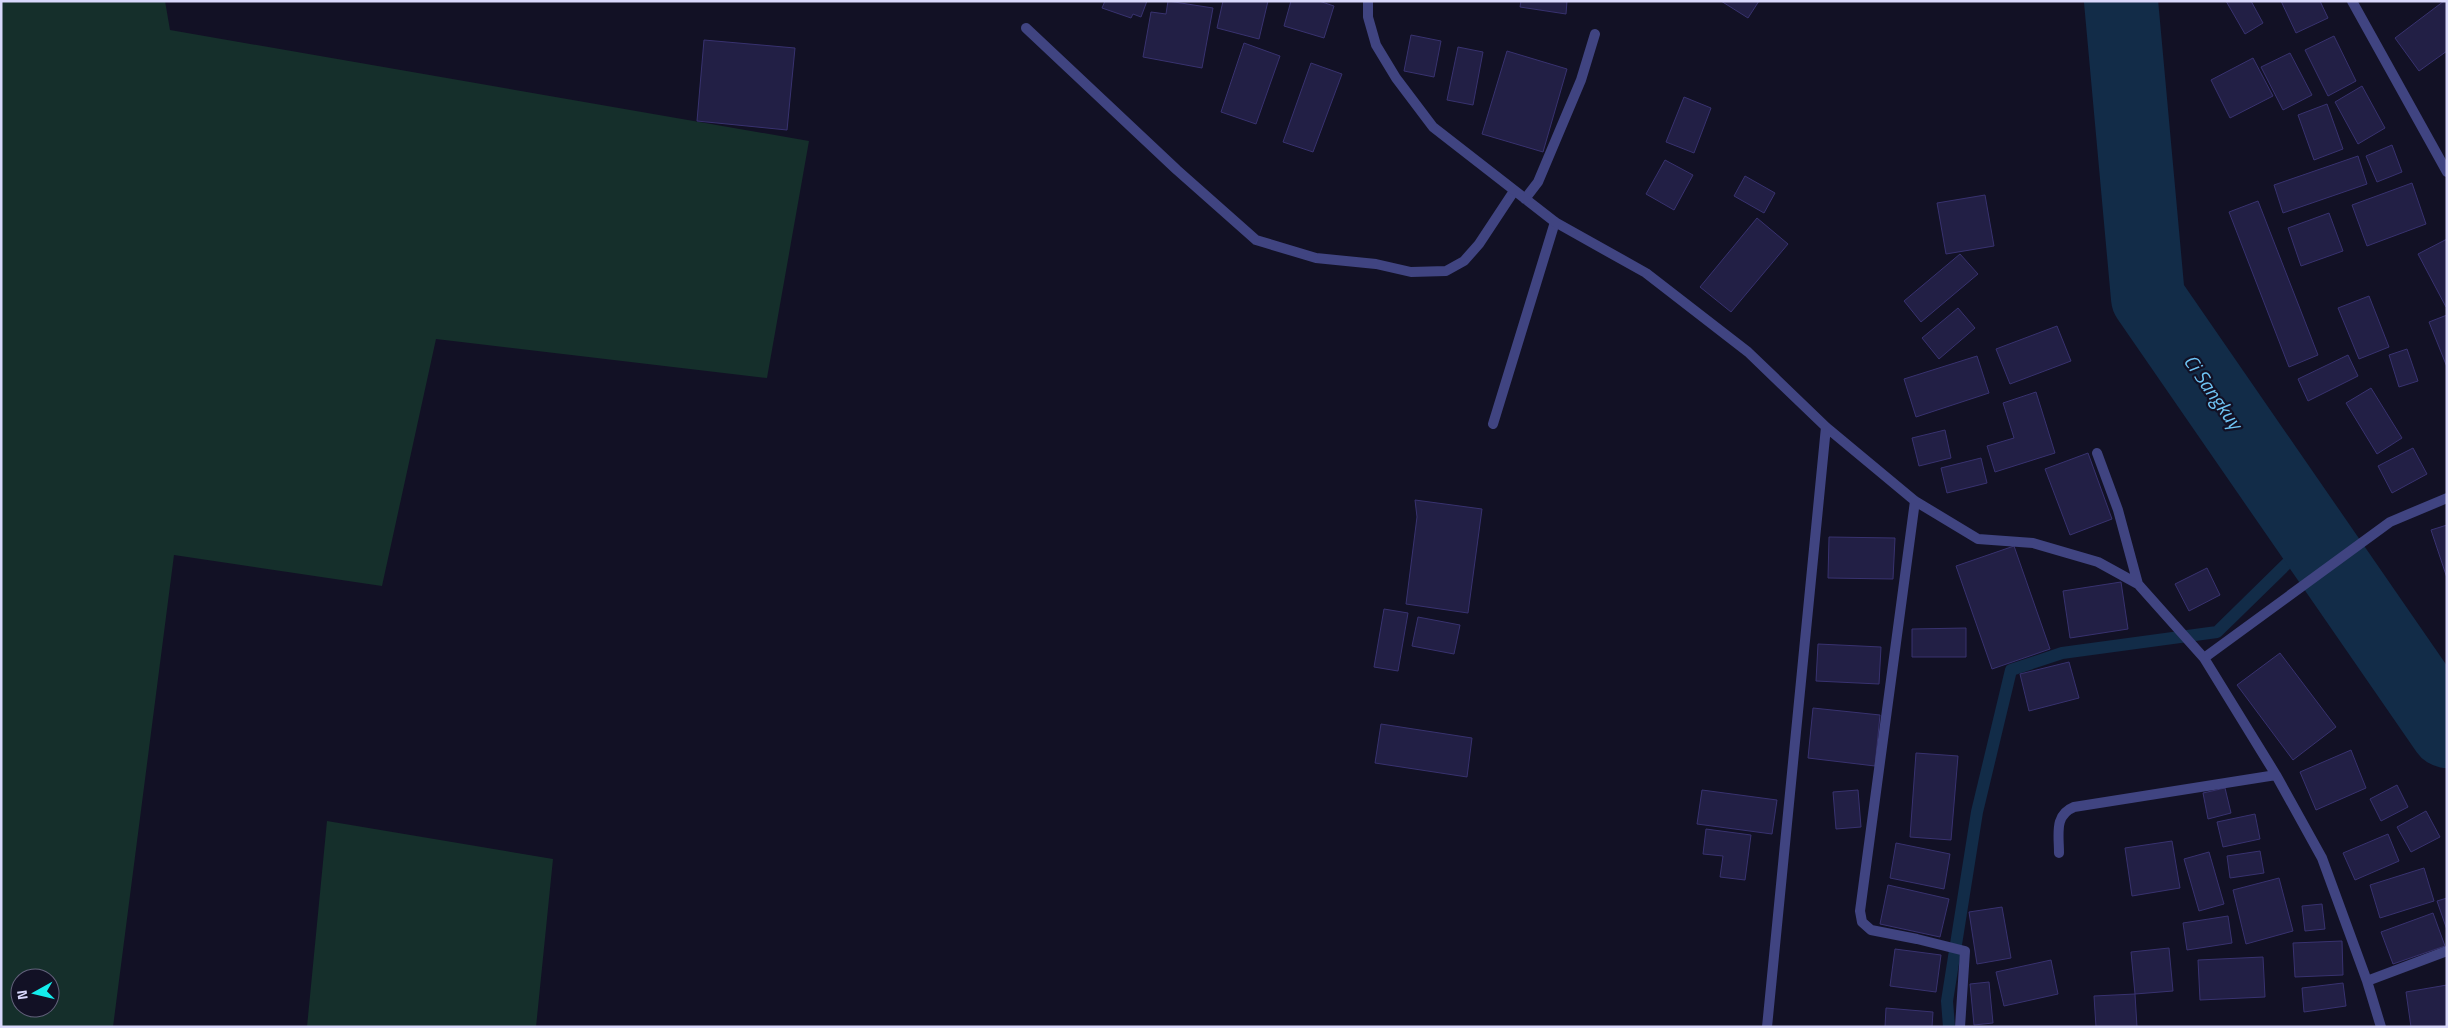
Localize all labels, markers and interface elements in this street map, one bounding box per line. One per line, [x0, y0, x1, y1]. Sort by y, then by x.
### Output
water label: Ci Sangkuy [2176, 348, 2252, 437]
north arrow [10, 968, 60, 1018]
text: N [11, 989, 33, 1001]

